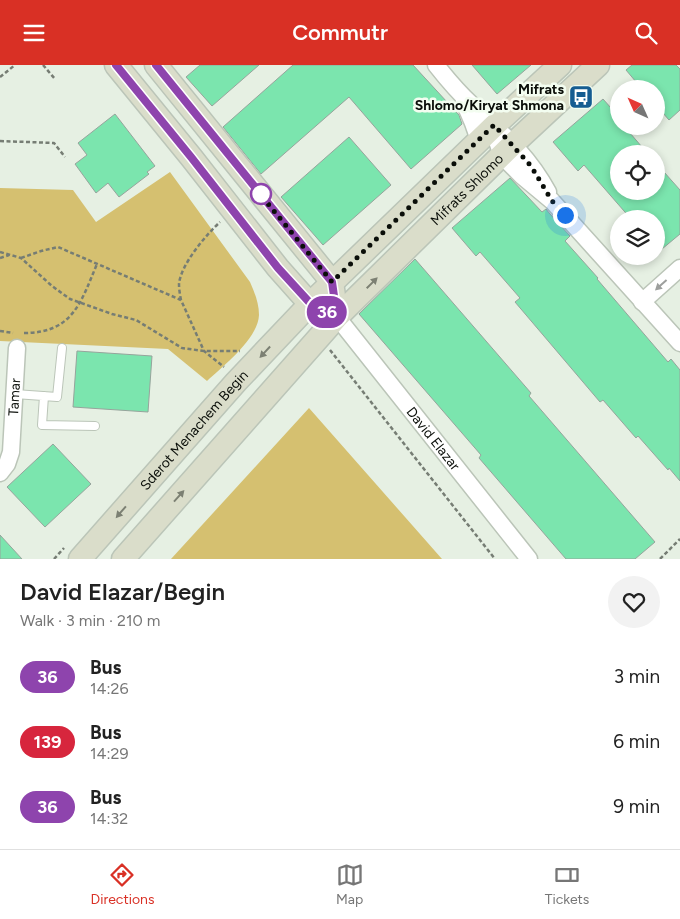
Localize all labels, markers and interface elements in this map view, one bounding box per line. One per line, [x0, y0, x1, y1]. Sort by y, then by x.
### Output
icon: menu [20, 19, 48, 47]
text: Commutr [292, 19, 388, 46]
icon: search [632, 19, 660, 47]
north arrow [610, 80, 665, 135]
map controls [610, 80, 665, 265]
place label: Mifrats Shlomo/Kiryat Shmona [415, 81, 564, 114]
bus stop icon: Mifrats Shlomo/Kiryat Shmona [568, 84, 594, 110]
button: locate [610, 145, 665, 200]
street label: Mifrats Shlomo [427, 150, 507, 229]
unlabelled marker [250, 183, 272, 205]
your location [553, 203, 578, 228]
button: layers [610, 210, 665, 265]
one-way arrow [366, 277, 378, 289]
one-way arrow [655, 279, 667, 291]
line badge: 36 [304, 296, 350, 328]
text: 36 [317, 301, 337, 323]
one-way arrow [259, 346, 271, 358]
street label: Sderot Menachem Begin [137, 367, 252, 494]
street label: Tamar [5, 378, 24, 417]
street label: David Elazar [403, 404, 463, 474]
one-way arrow [173, 491, 185, 503]
one-way arrow [116, 506, 127, 519]
button: heart [608, 576, 660, 628]
text: David Elazar/Begin [20, 577, 225, 606]
text: Walk · 3 min · 210 m [20, 611, 160, 630]
text: Bus [90, 656, 121, 679]
text: 3 min [614, 665, 660, 688]
text: 36 [37, 666, 58, 688]
text: 14:26 [90, 679, 129, 698]
text: Bus [90, 721, 121, 744]
text: 6 min [613, 730, 660, 753]
text: 139 [33, 731, 62, 753]
text: 14:29 [90, 744, 129, 763]
text: Bus [90, 786, 121, 809]
text: 9 min [613, 795, 660, 818]
text: 36 [37, 796, 58, 818]
text: 14:32 [90, 809, 128, 828]
tab: Directions [91, 861, 154, 908]
tab: Map [336, 861, 364, 908]
tab: Tickets [545, 861, 589, 908]

